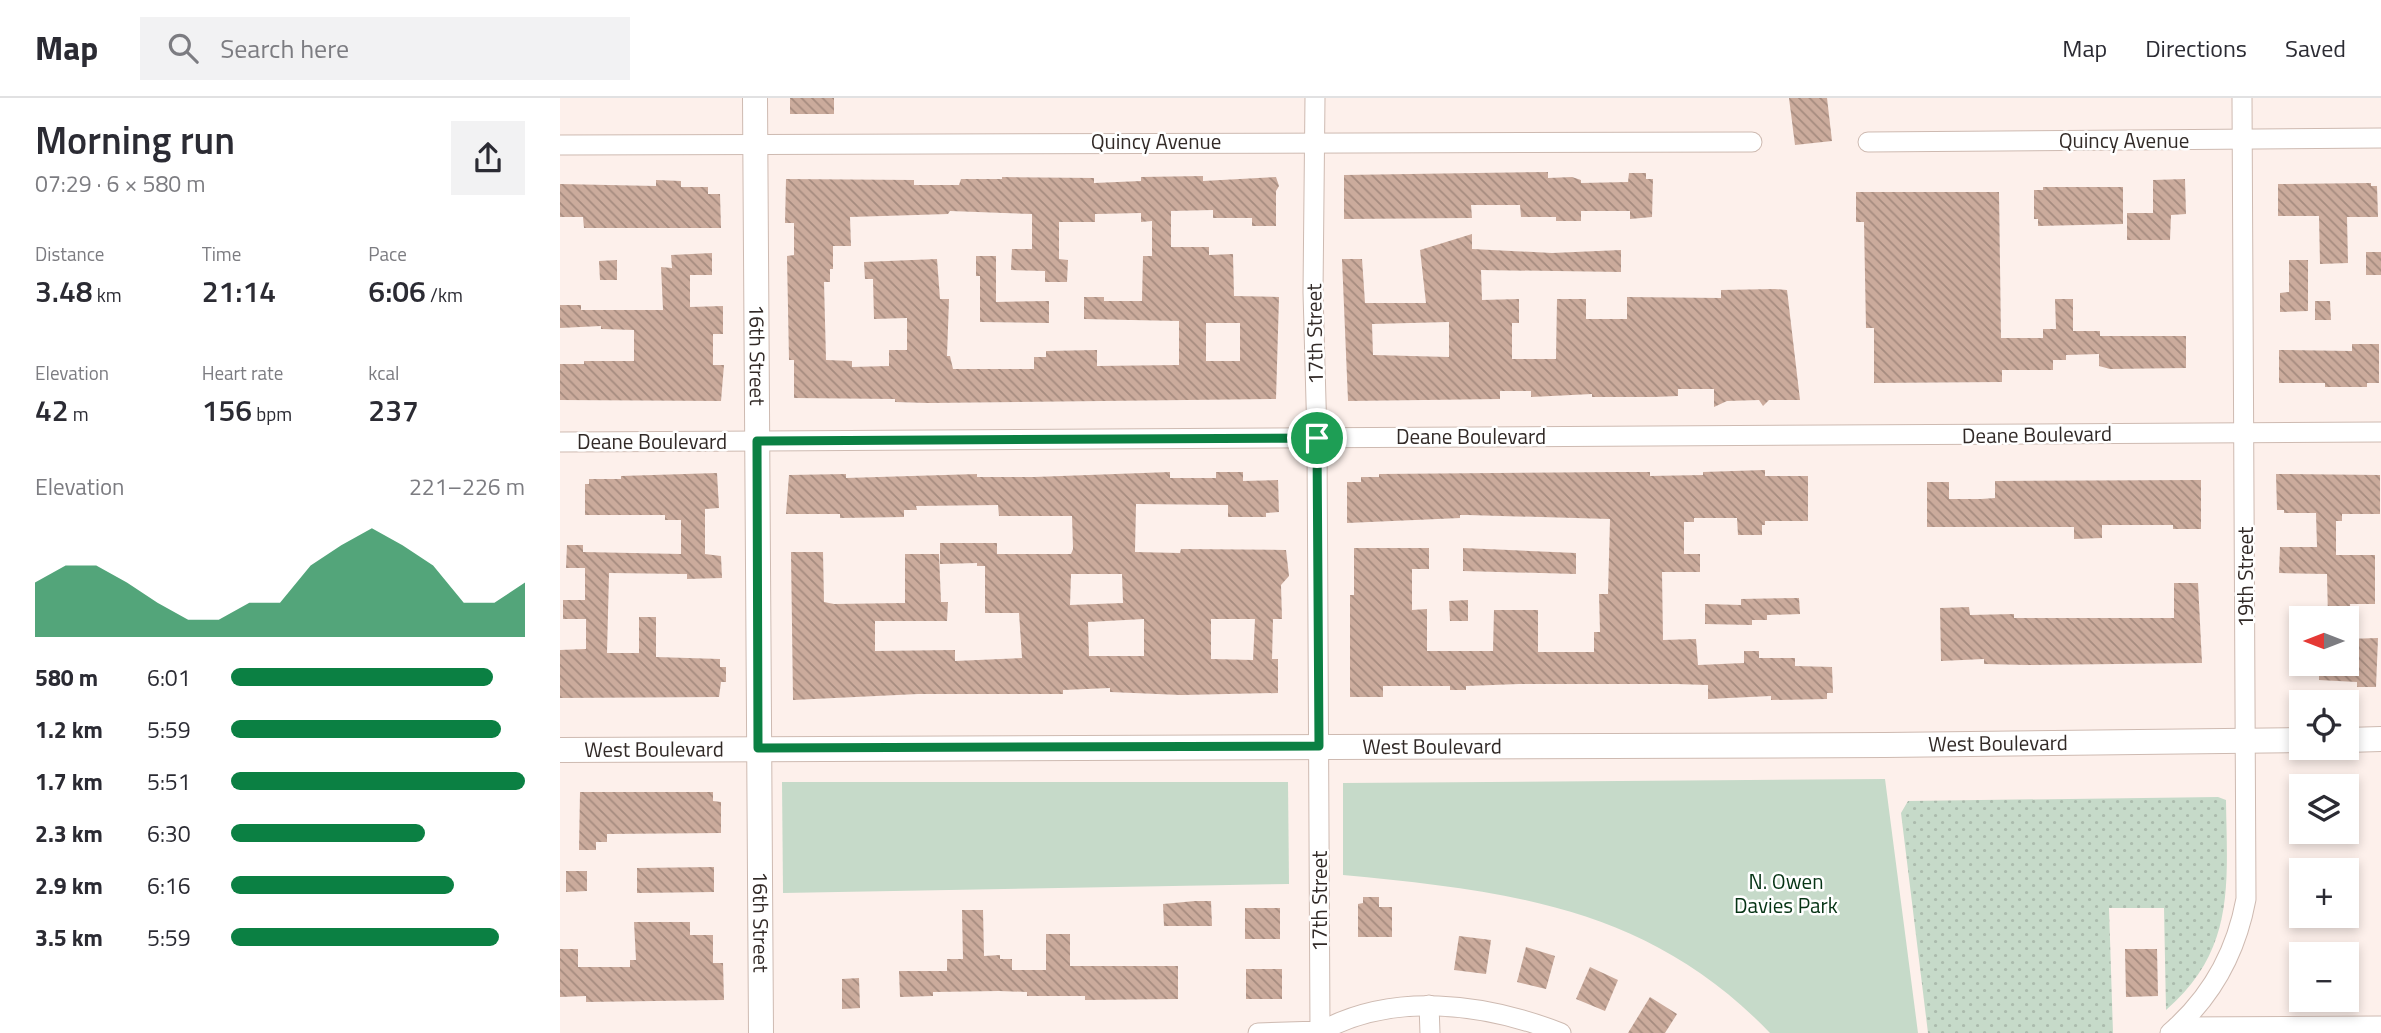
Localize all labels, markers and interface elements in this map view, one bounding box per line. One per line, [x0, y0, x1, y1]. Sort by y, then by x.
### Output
search box [140, 17, 630, 80]
text: Map [35, 23, 98, 73]
icon: search [164, 29, 202, 67]
text: Search here [220, 29, 349, 68]
text: Map [2062, 30, 2107, 66]
text: Directions [2145, 30, 2247, 66]
text: Saved [2285, 30, 2346, 66]
text: Morning run [35, 111, 235, 169]
button: share [451, 121, 525, 195]
street label: Quincy Avenue [2059, 124, 2189, 156]
street label: Quincy Avenue [1091, 125, 1221, 157]
text: 07:29 · 6 × 580 m [35, 166, 205, 201]
text: Distance [35, 239, 104, 268]
text: Time [202, 239, 241, 268]
text: Pace [368, 239, 407, 268]
text: 3.48 [35, 268, 93, 314]
text: 21:14 [202, 268, 276, 314]
text: 6:06 [368, 268, 426, 314]
text: km [93, 280, 122, 309]
text: /km [426, 280, 463, 309]
street label: 17th Street [1297, 283, 1331, 385]
street label: 16th Street [741, 304, 774, 406]
text: Elevation [35, 358, 109, 387]
text: Heart rate [202, 358, 283, 387]
text: kcal [368, 358, 399, 387]
text: 42 [35, 387, 69, 433]
text: 156 [202, 387, 252, 433]
text: 237 [368, 387, 419, 433]
text: m [69, 399, 89, 428]
text: bpm [252, 399, 292, 428]
pin [1287, 408, 1347, 468]
street label: Deane Boulevard [1962, 417, 2112, 451]
icon: arrive [1298, 419, 1336, 457]
street label: Deane Boulevard [1396, 420, 1546, 452]
street label: Deane Boulevard [577, 425, 727, 457]
text: Elevation [35, 469, 124, 504]
text: 221–226 m [409, 469, 525, 504]
street label: 19th Street [2229, 526, 2261, 627]
north arrow [2289, 606, 2359, 676]
map controls [2289, 606, 2359, 1012]
text: 580 m [35, 660, 98, 695]
text: 6:01 [147, 660, 191, 695]
button: locate [2289, 690, 2359, 760]
text: 1.2 km [35, 712, 103, 747]
text: 5:59 [147, 712, 191, 747]
street label: West Boulevard [1928, 726, 2068, 759]
street label: West Boulevard [1362, 729, 1502, 762]
street label: West Boulevard [584, 732, 724, 765]
text: 1.7 km [35, 764, 103, 799]
text: 5:51 [147, 764, 191, 799]
button: layers [2289, 774, 2359, 844]
text: 2.3 km [35, 816, 103, 851]
text: 6:30 [147, 816, 191, 851]
street label: 17th Street [1303, 850, 1335, 951]
button: + [2289, 858, 2359, 928]
park label: N. Owen Davies Park [1734, 865, 1838, 921]
text: 2.9 km [35, 868, 103, 903]
text: 6:16 [147, 868, 191, 903]
street label: 16th Street [745, 871, 778, 973]
text: 3.5 km [35, 920, 103, 955]
text: 5:59 [147, 920, 191, 955]
button: − [2289, 942, 2359, 1012]

